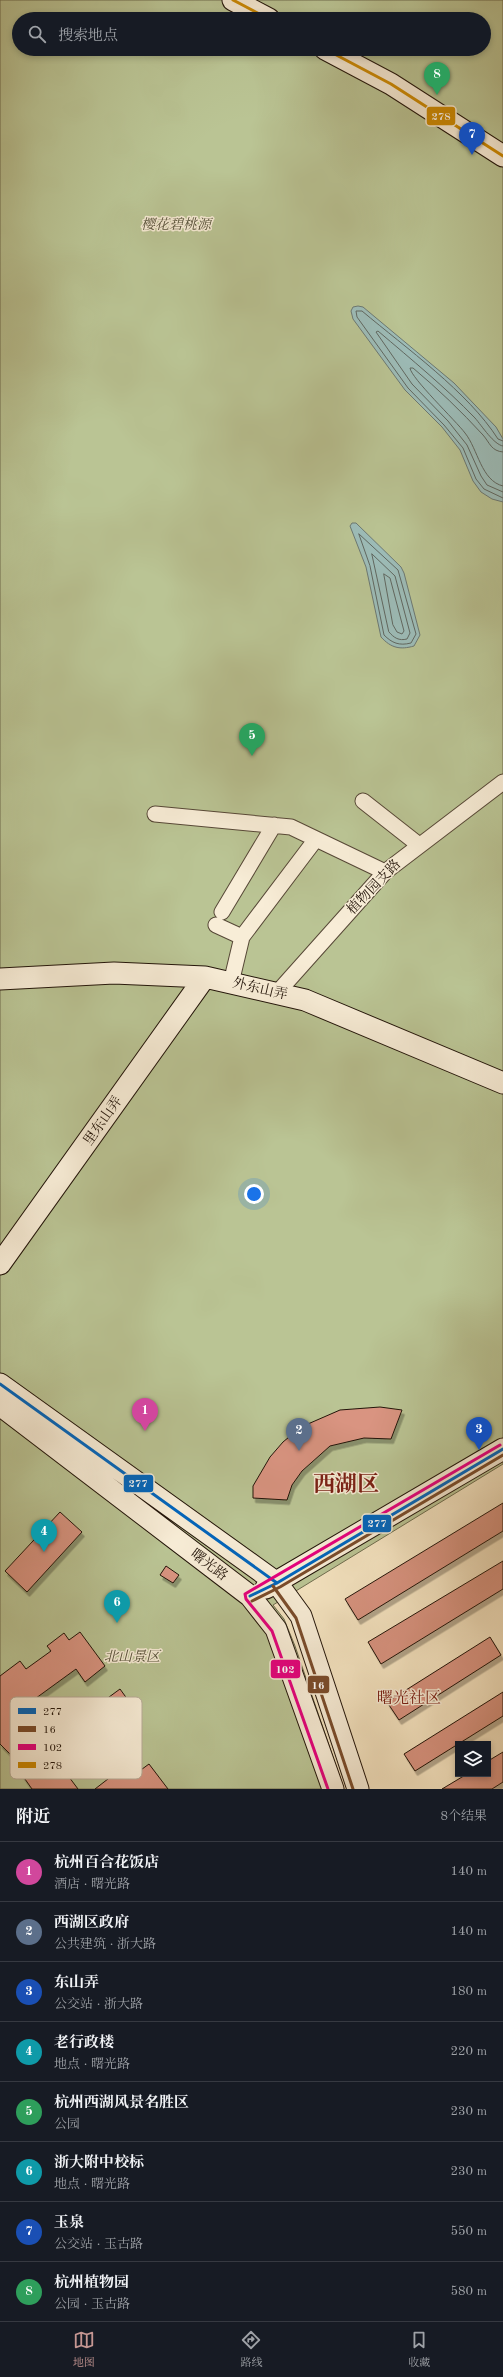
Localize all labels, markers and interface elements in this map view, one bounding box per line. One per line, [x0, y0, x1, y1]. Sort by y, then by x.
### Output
search box [12, 12, 491, 56]
icon: search [26, 23, 48, 45]
text: 搜索地点 [58, 29, 118, 44]
pin: 8 [424, 62, 450, 95]
line badge: 278 [426, 106, 456, 126]
text: 278 [431, 112, 451, 123]
pin: 7 [459, 122, 485, 155]
park label: 樱花碧桃源 [141, 217, 214, 232]
pin: 5 [239, 723, 265, 756]
street label: 植物园支路 [344, 856, 403, 917]
street label: 外东山弄 [231, 975, 289, 1002]
street label: 里东山弄 [80, 1093, 125, 1148]
your location [244, 1184, 264, 1204]
pin: 1 [132, 1398, 158, 1431]
pin: 3 [466, 1417, 492, 1450]
pin: 2 [286, 1418, 312, 1451]
district label: 西湖区 [313, 1472, 379, 1496]
line badge: 277 [123, 1474, 154, 1493]
text: 277 [128, 1479, 148, 1490]
line badge: 277 [362, 1514, 392, 1533]
pin: 4 [31, 1519, 57, 1552]
text: 277 [367, 1519, 387, 1530]
street label: 曙光路 [188, 1546, 231, 1583]
pin: 6 [104, 1590, 130, 1623]
park label: 北山景区 [104, 1649, 162, 1664]
line badge: 102 [270, 1659, 301, 1679]
text: 102 [275, 1665, 295, 1676]
line badge: 16 [307, 1675, 330, 1694]
text: 16 [312, 1681, 324, 1692]
district label: 曙光社区 [377, 1689, 441, 1707]
legend [10, 1697, 142, 1779]
text: 277 [43, 1707, 62, 1718]
text: 16 [43, 1725, 56, 1736]
map controls [455, 1741, 491, 1777]
button: layers [455, 1741, 491, 1777]
text: 102 [43, 1743, 62, 1754]
text: 278 [43, 1761, 62, 1772]
text: 附近 [16, 1809, 50, 1826]
text: 8个结果 [440, 1810, 487, 1823]
text: 杭州百合花饭店 [54, 1856, 159, 1871]
text: 1 [25, 1865, 33, 1878]
text: 140 m [450, 1865, 487, 1878]
text: 酒店 · 曙光路 [54, 1878, 130, 1891]
text: 西湖区政府 [54, 1916, 129, 1931]
text: 2 [25, 1925, 33, 1938]
text: 140 m [450, 1925, 487, 1938]
text: 公共建筑 · 浙大路 [54, 1938, 156, 1951]
text: 东山弄 [54, 1976, 99, 1991]
text: 3 [25, 1985, 33, 1998]
text: 180 m [450, 1985, 487, 1998]
text: 公交站 · 浙大路 [54, 1998, 143, 2011]
text: 老行政楼 [54, 2036, 114, 2051]
text: 4 [25, 2045, 33, 2058]
text: 220 m [450, 2045, 487, 2058]
text: 地点 · 曙光路 [54, 2058, 130, 2071]
text: 杭州西湖风景名胜区 [54, 2096, 189, 2111]
text: 5 [25, 2105, 33, 2118]
text: 230 m [450, 2105, 487, 2118]
text: 公园 [54, 2118, 80, 2131]
text: 浙大附中校标 [54, 2156, 144, 2171]
text: 6 [25, 2165, 33, 2178]
text: 230 m [450, 2165, 487, 2178]
text: 地点 · 曙光路 [54, 2178, 130, 2191]
text: 玉泉 [54, 2216, 84, 2231]
text: 7 [25, 2225, 33, 2238]
text: 550 m [450, 2225, 487, 2238]
text: 公交站 · 玉古路 [54, 2238, 143, 2251]
text: 杭州植物园 [54, 2276, 129, 2291]
text: 8 [25, 2285, 33, 2298]
text: 580 m [450, 2285, 487, 2298]
text: 公园 · 玉古路 [54, 2298, 130, 2311]
tab: 地图 [73, 2329, 95, 2371]
tab: 路线 [240, 2329, 262, 2371]
tab: 收藏 [408, 2329, 430, 2371]

